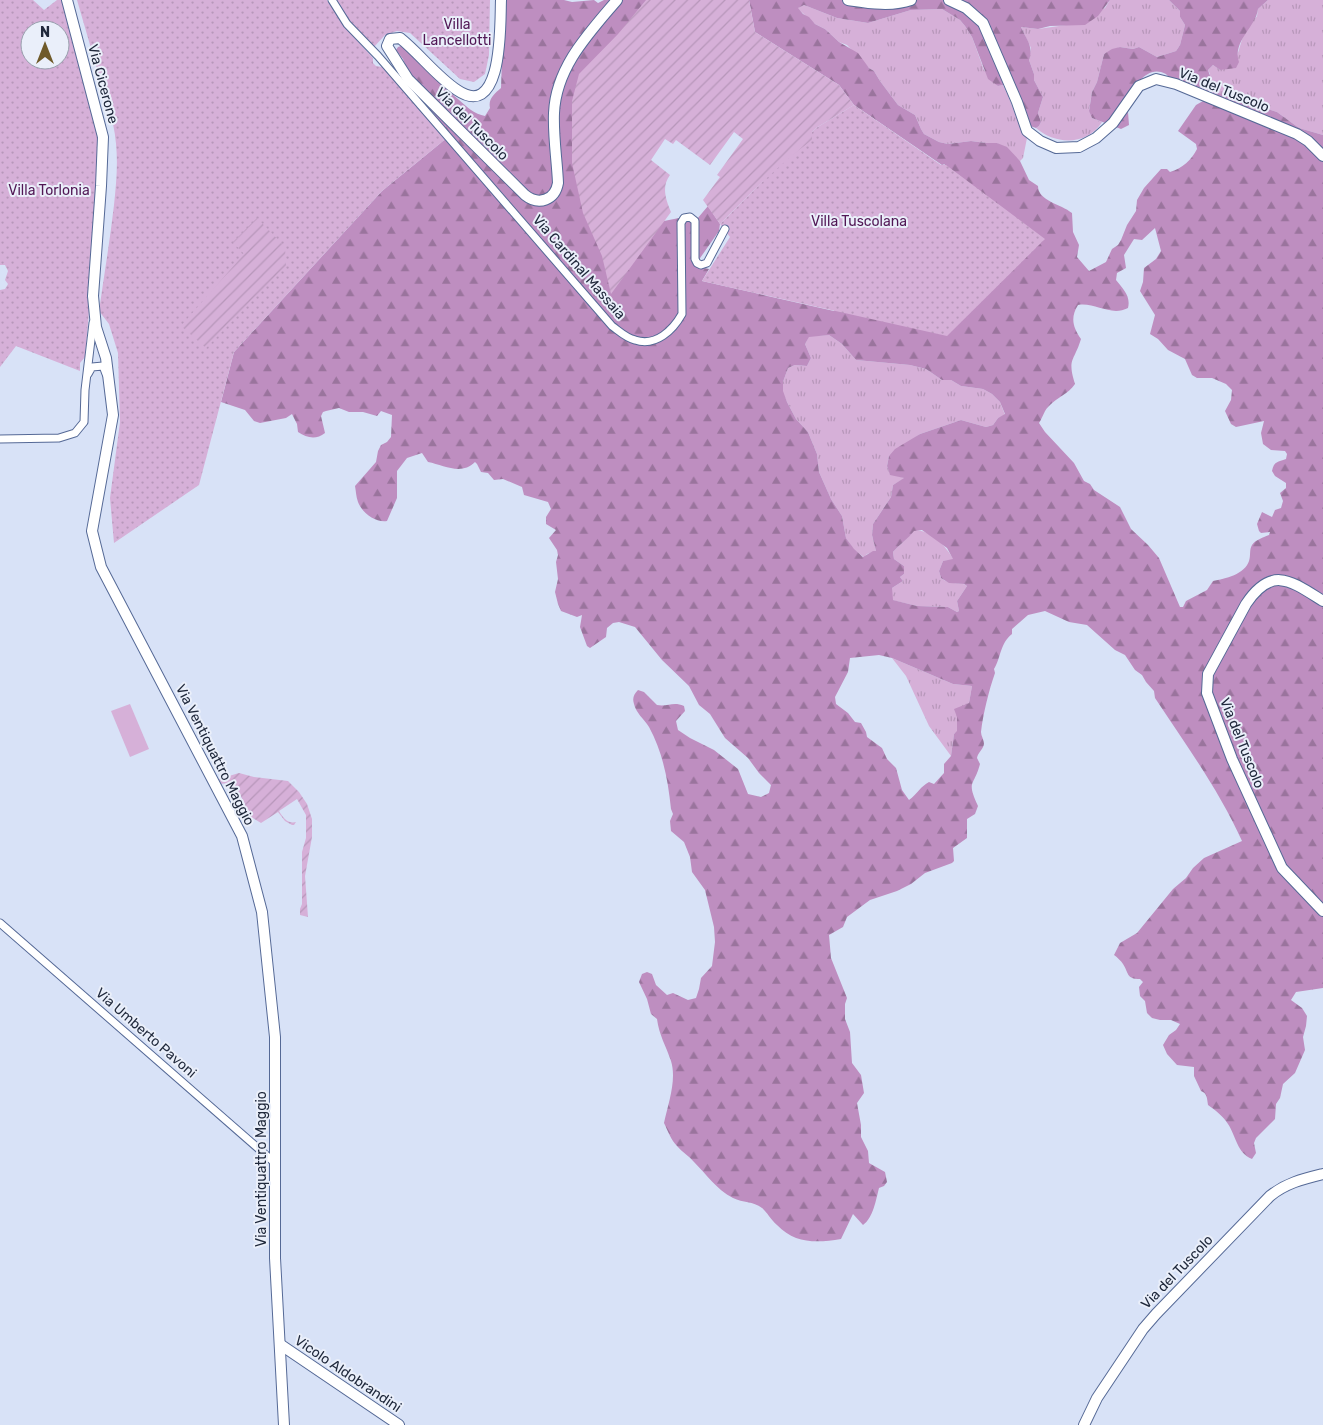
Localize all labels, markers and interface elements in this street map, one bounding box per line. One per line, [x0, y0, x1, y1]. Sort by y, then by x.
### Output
park label: Villa Lancellotti [423, 16, 491, 49]
north arrow [20, 20, 70, 70]
text: N [40, 24, 50, 41]
street label: Via Cicerone [84, 42, 122, 126]
street label: Via del Tuscolo [1176, 64, 1272, 116]
street label: Via del Tuscolo [432, 84, 512, 164]
park label: Villa Torlonia [8, 182, 90, 199]
street label: Via Cardinal Massaia [529, 211, 629, 323]
park label: Villa Tuscolana [811, 213, 907, 230]
street label: Via Ventiquattro Maggio [172, 682, 258, 828]
street label: Via del Tuscolo [1216, 695, 1268, 791]
street label: Via Umberto Pavoni [92, 985, 200, 1081]
street label: Via Ventiquattro Maggio [253, 1091, 270, 1247]
street label: Via del Tuscolo [1138, 1232, 1216, 1312]
street label: Vicolo Aldobrandini [291, 1332, 405, 1416]

